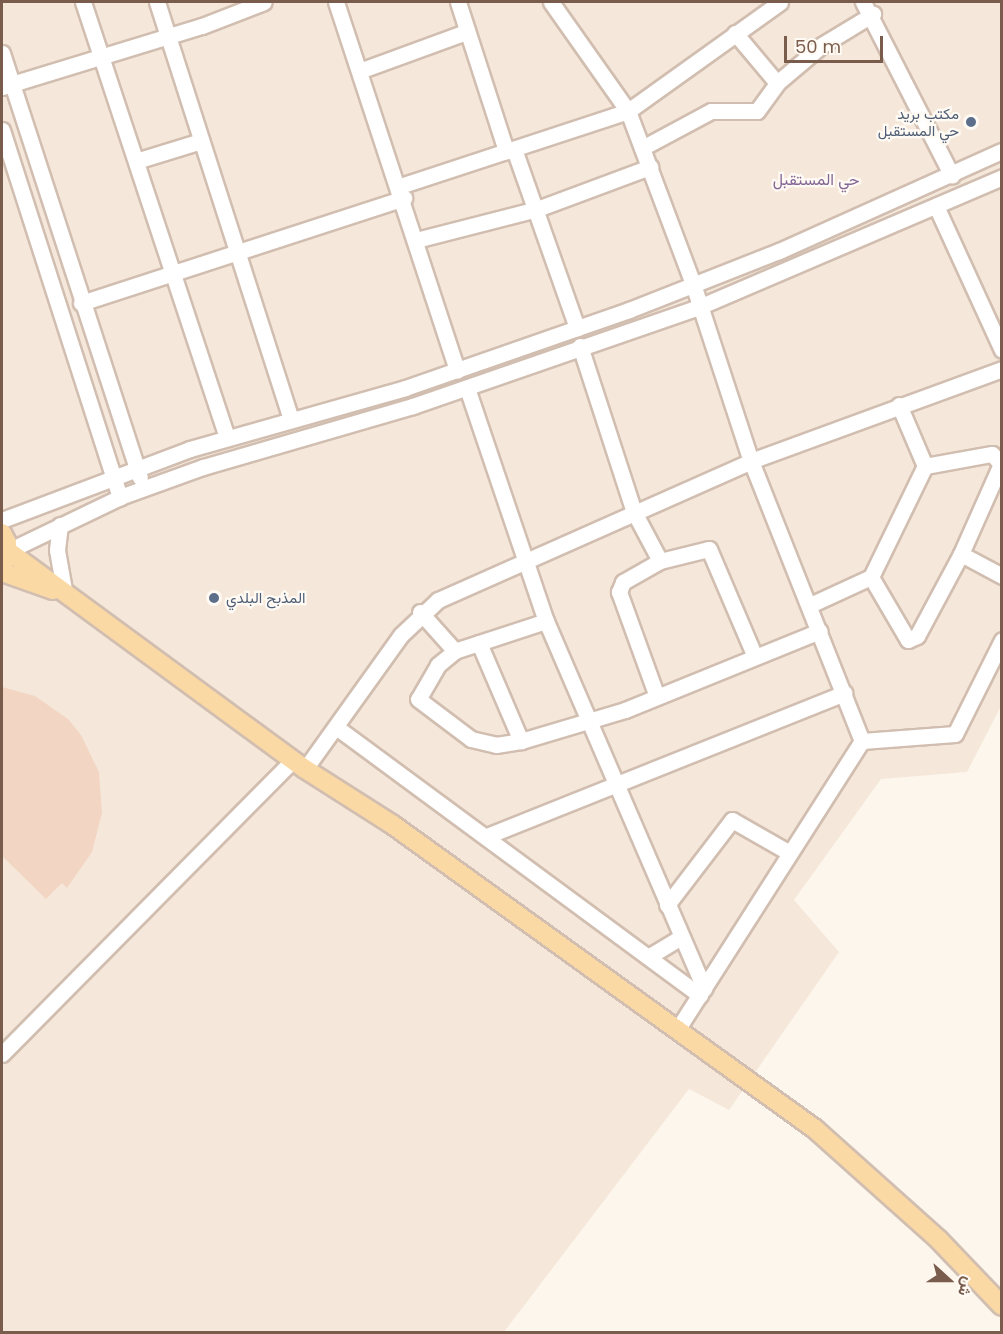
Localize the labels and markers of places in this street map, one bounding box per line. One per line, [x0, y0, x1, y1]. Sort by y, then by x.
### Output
place label: مكتب بريد حي المستقبل [878, 104, 959, 139]
marker: مكتب بريد حي المستقبل [964, 115, 978, 129]
place label: المذبح البلدي [226, 589, 305, 607]
marker: المذبح البلدي [207, 591, 221, 605]

